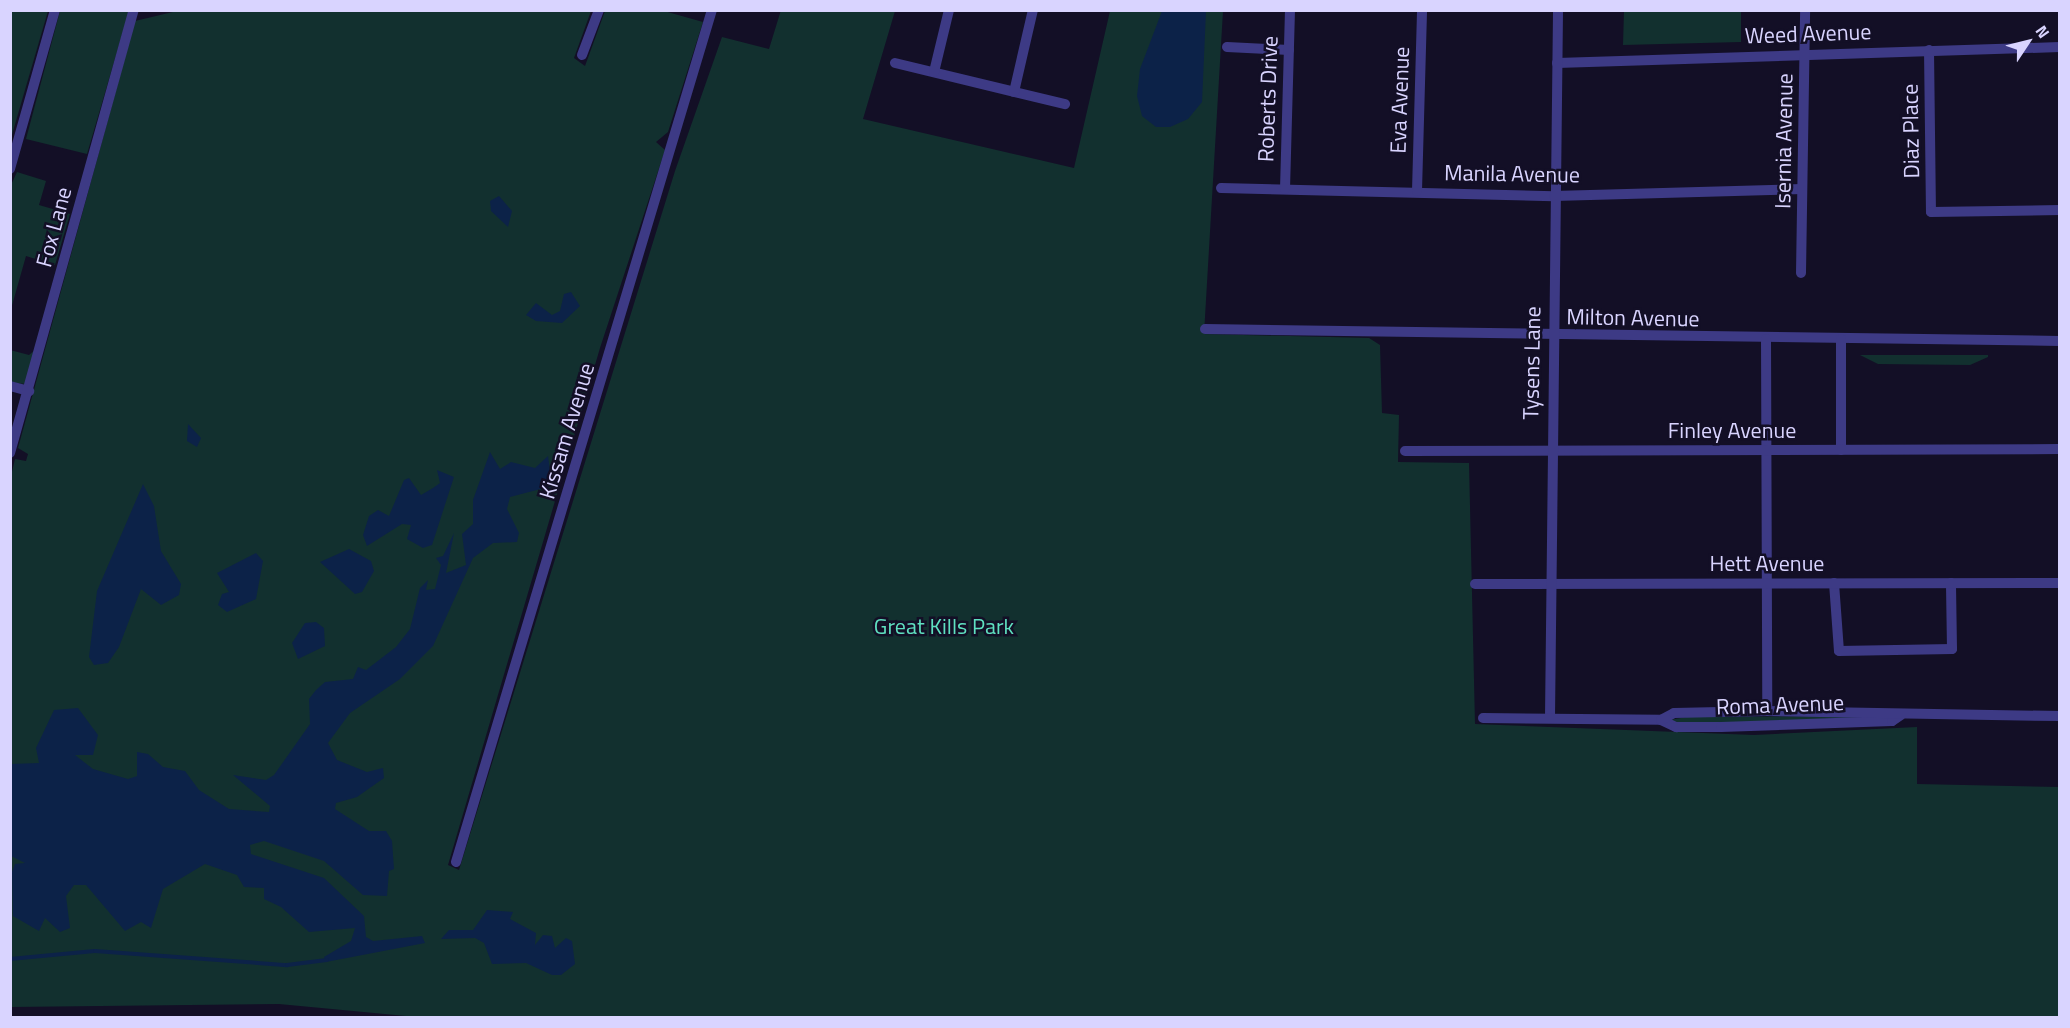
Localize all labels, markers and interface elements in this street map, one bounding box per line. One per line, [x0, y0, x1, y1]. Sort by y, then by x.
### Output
north arrow [1998, 12, 2058, 72]
street label: Weed Avenue [1744, 19, 1872, 49]
text: N [2030, 20, 2056, 43]
street label: Roberts Drive [1253, 35, 1283, 163]
street label: Eva Avenue [1385, 46, 1415, 154]
street label: Isernia Avenue [1770, 73, 1798, 209]
street label: Diaz Place [1897, 83, 1925, 179]
street label: Manila Avenue [1444, 160, 1580, 188]
street label: Fox Lane [31, 184, 77, 270]
street label: Milton Avenue [1566, 304, 1700, 332]
street label: Tysens Lane [1518, 306, 1546, 420]
street label: Kissam Avenue [534, 360, 600, 502]
street label: Finley Avenue [1668, 418, 1796, 444]
street label: Hett Avenue [1710, 551, 1824, 577]
park label: Great Kills Park [874, 614, 1014, 640]
street label: Roma Avenue [1716, 690, 1844, 720]

